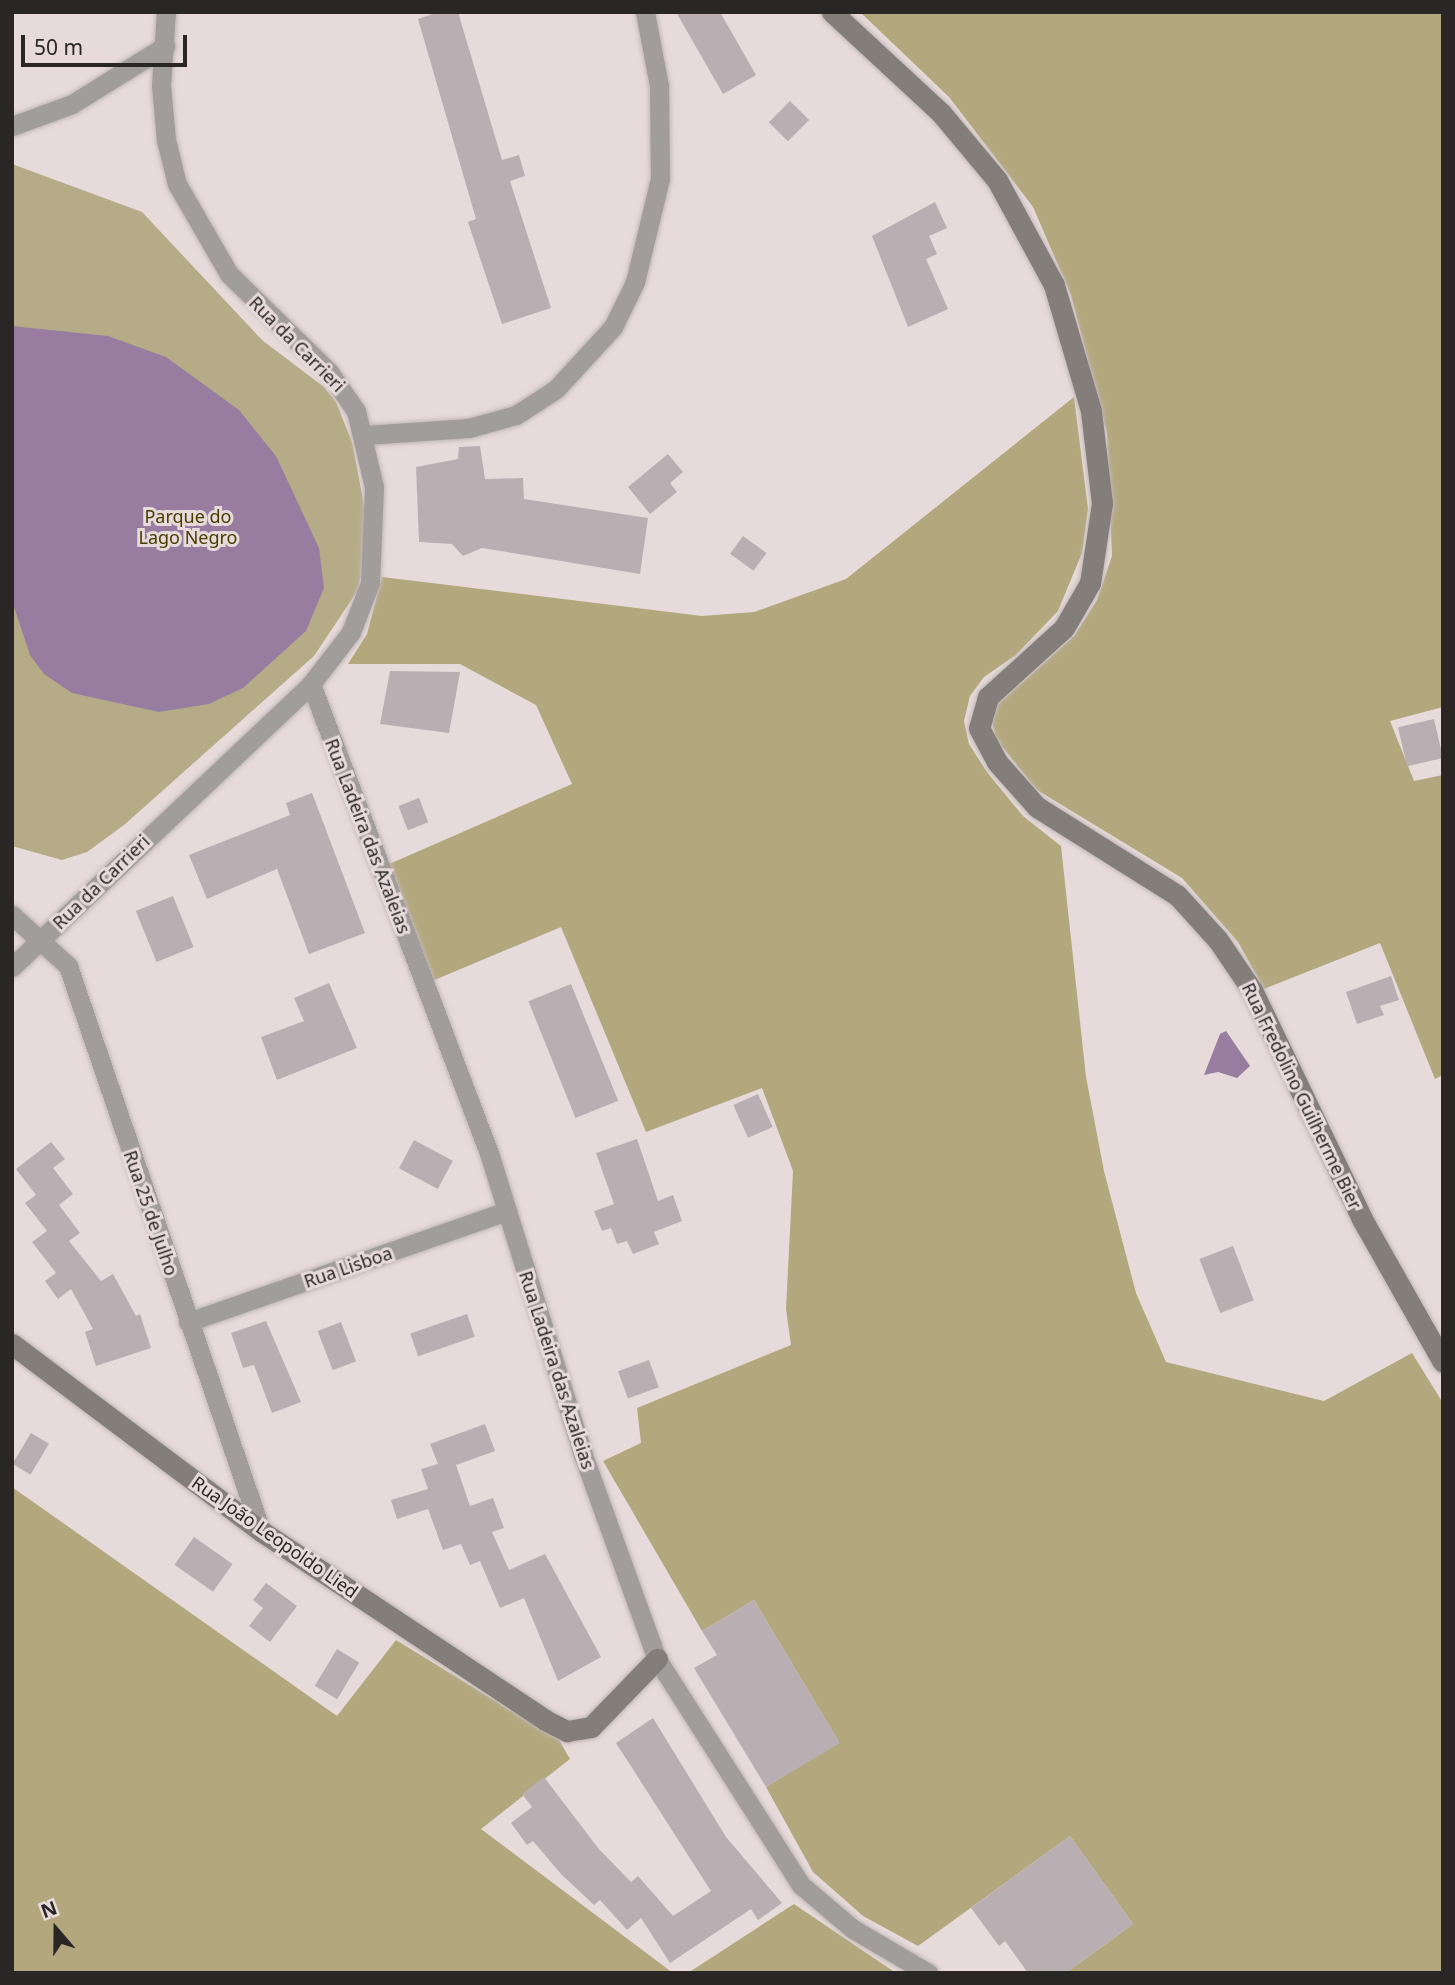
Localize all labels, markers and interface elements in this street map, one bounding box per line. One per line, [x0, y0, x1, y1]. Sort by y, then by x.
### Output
scale bar [24, 21, 191, 65]
text: 50 m [34, 33, 83, 61]
street label: Rua da Carrieri [245, 292, 349, 396]
park label: Parque do Lago Negro [138, 506, 238, 548]
street label: Rua Ladeira das Azaleias [321, 735, 415, 937]
street label: Rua da Carrieri [48, 830, 154, 934]
street label: Rua Fredolino Guilherme Bier [1238, 979, 1366, 1213]
street label: Rua 25 de Julho [119, 1148, 183, 1278]
street label: Rua Lisboa [301, 1242, 395, 1292]
street label: Rua Ladeira das Azaleias [515, 1268, 599, 1472]
street label: Rua João Leopoldo Lied [188, 1471, 362, 1603]
north arrow [21, 1894, 91, 1964]
text: N [37, 1894, 61, 1924]

